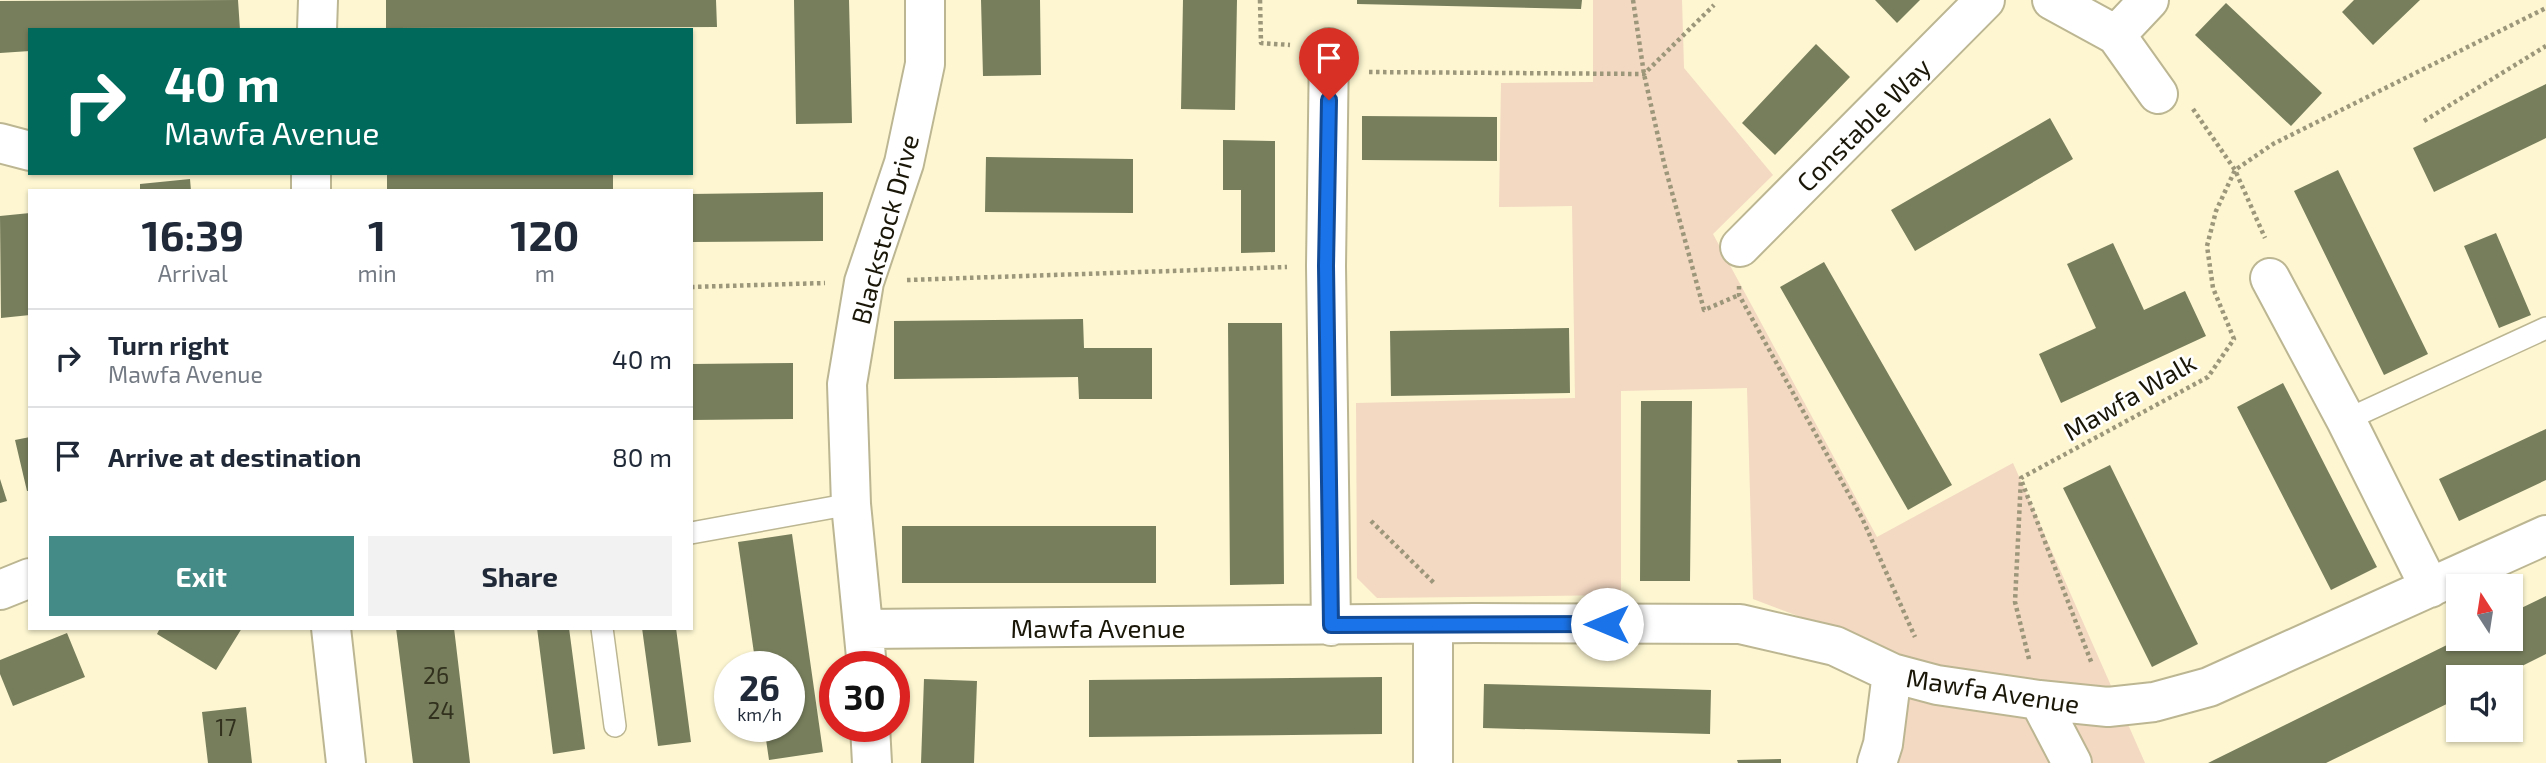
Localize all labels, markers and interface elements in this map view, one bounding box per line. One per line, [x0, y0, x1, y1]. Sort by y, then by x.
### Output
pin [1299, 28, 1359, 100]
icon: arrive [1310, 39, 1348, 77]
street label: Constable Way [1790, 50, 1937, 197]
text: 40 m [164, 53, 280, 112]
icon: right [49, 56, 140, 147]
text: Mawfa Avenue [164, 113, 379, 151]
street label: Blackstock Drive [844, 131, 924, 327]
text: 16:39 [142, 209, 244, 259]
text: 1 [368, 209, 386, 259]
text: 120 [510, 209, 579, 259]
text: Arrival [158, 259, 228, 287]
text: min [358, 259, 397, 287]
text: m [535, 259, 555, 287]
text: Turn right [108, 329, 229, 360]
icon: right [49, 339, 87, 377]
text: 40 m [612, 343, 672, 374]
street label: Mawfa Walk [2057, 346, 2201, 446]
text: Mawfa Avenue [108, 360, 263, 388]
icon: arrive [49, 437, 87, 475]
text: Arrive at destination [108, 441, 361, 472]
text: 80 m [612, 441, 672, 472]
button: Exit [49, 536, 354, 616]
button: Share [368, 536, 672, 616]
north arrow [2446, 574, 2524, 651]
map controls [2446, 574, 2523, 742]
position arrow [1570, 587, 1644, 661]
street label: Mawfa Avenue [1011, 612, 1185, 643]
speed limit sign: 30 [819, 651, 910, 742]
house number: 26 [423, 661, 449, 689]
street label: Mawfa Avenue [1904, 661, 2082, 719]
button: sound [2446, 665, 2523, 742]
text: 26 [739, 666, 780, 708]
house number: 24 [427, 696, 455, 724]
text: km/h [737, 703, 782, 725]
house number: 17 [216, 713, 237, 741]

